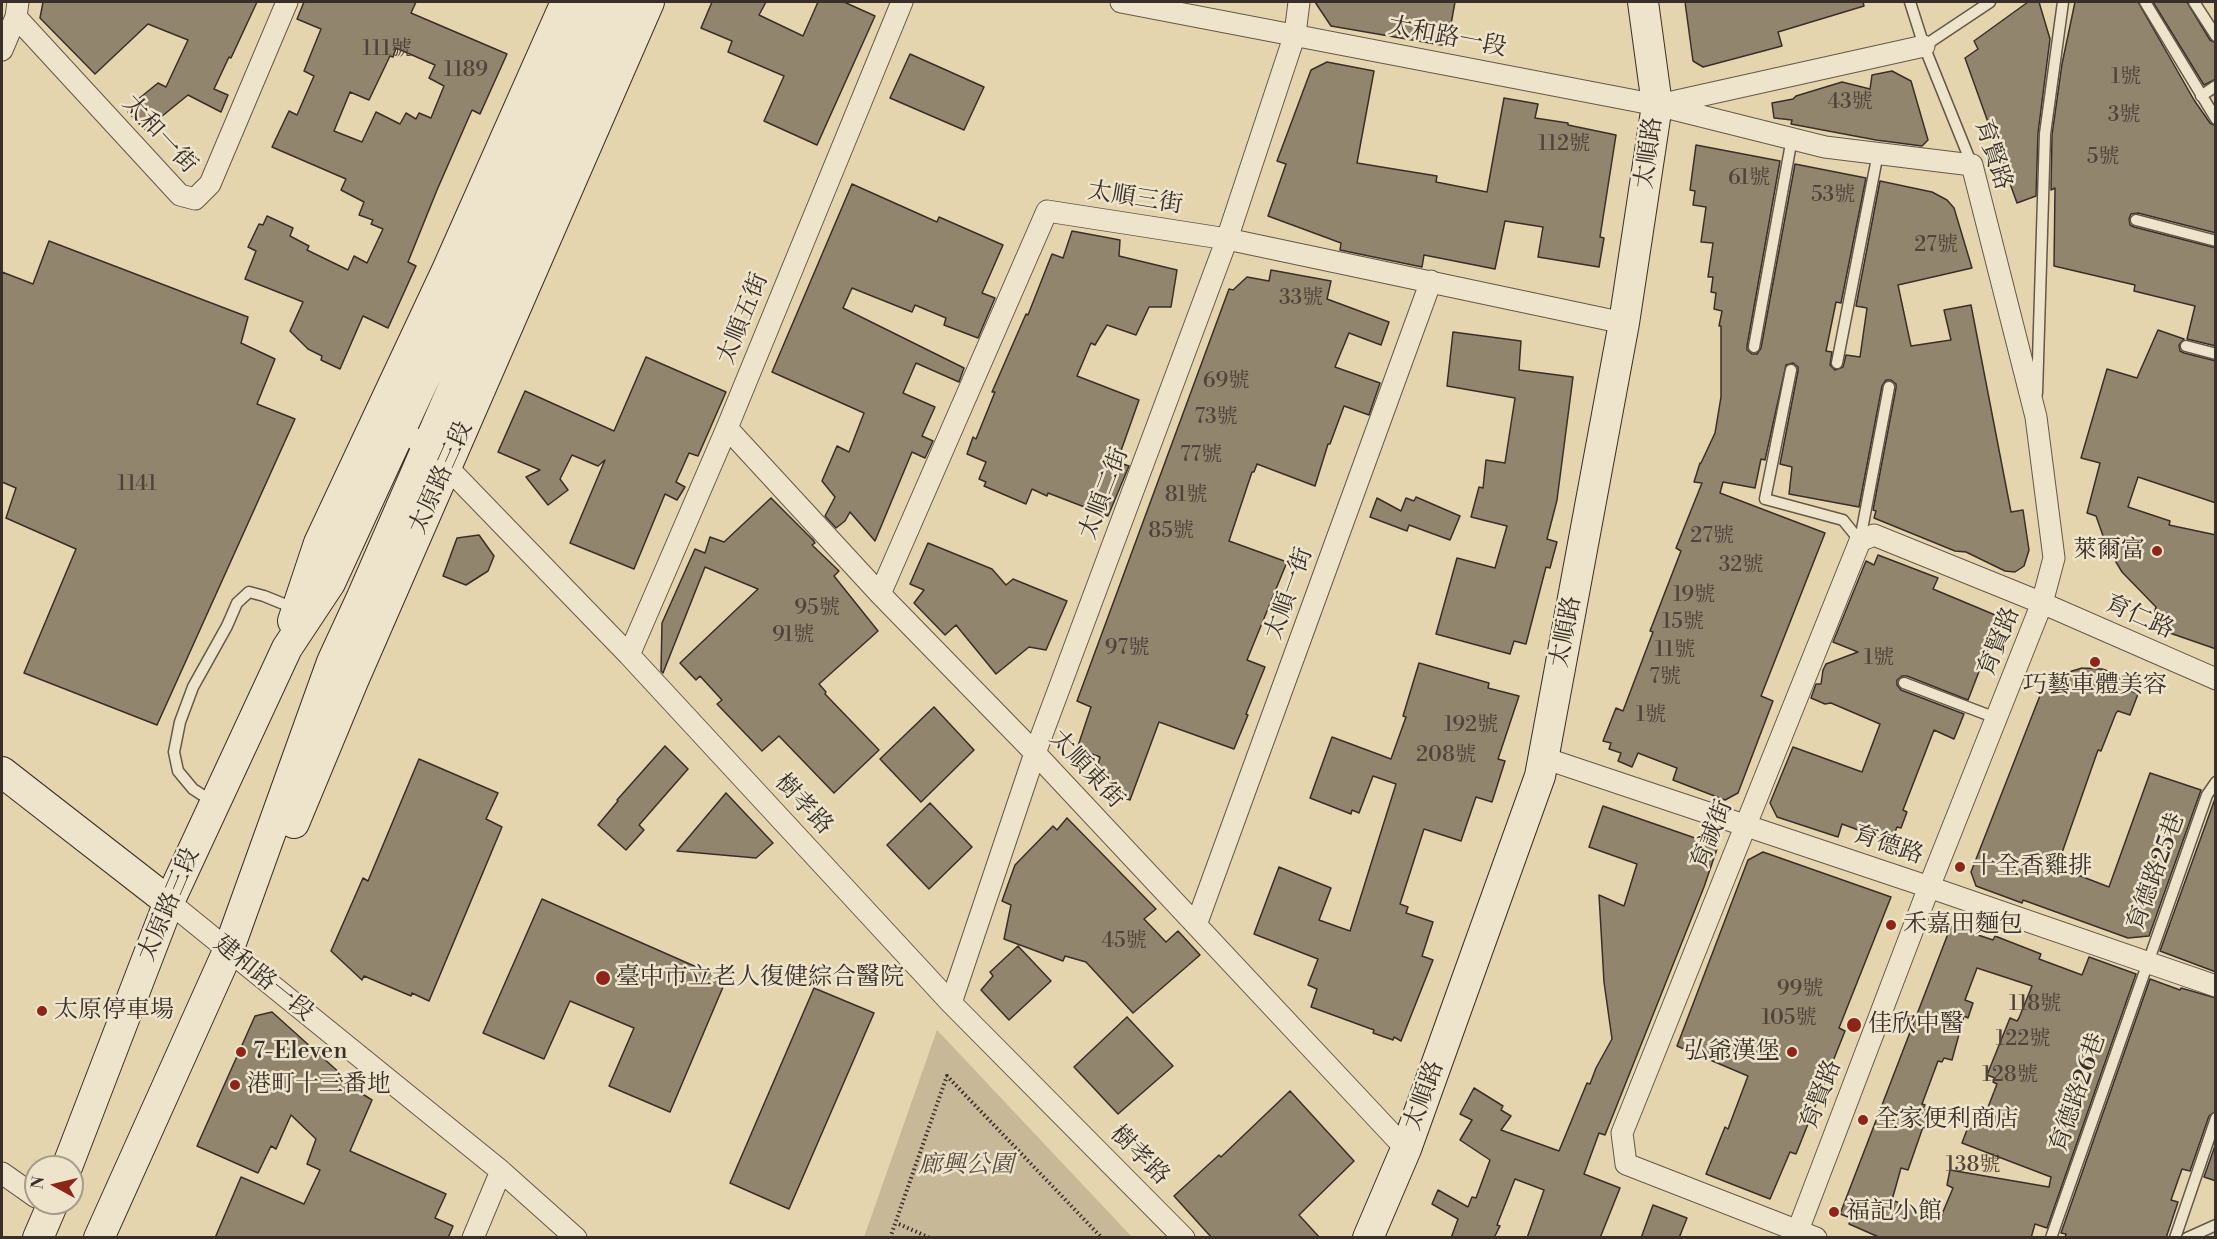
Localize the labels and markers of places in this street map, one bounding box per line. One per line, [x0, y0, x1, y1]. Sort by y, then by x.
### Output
place label: 萊爾富 [2073, 537, 2145, 565]
marker: 萊爾富 [2150, 544, 2164, 558]
marker: 巧藝車體美容 [2088, 655, 2102, 669]
place label: 巧藝車體美容 [2023, 672, 2167, 700]
place label: 十全香雞排 [1972, 853, 2092, 881]
marker: 十全香雞排 [1953, 860, 1967, 874]
place label: 禾嘉田麵包 [1903, 911, 2023, 939]
marker: 禾嘉田麵包 [1884, 918, 1898, 932]
place label: 臺中市立老人復健綜合醫院 [616, 964, 904, 992]
marker: 臺中市立老人復健綜合醫院 [594, 969, 612, 987]
place label: 太原停車場 [54, 997, 174, 1025]
marker: 太原停車場 [35, 1004, 49, 1018]
place label: 佳欣中醫 [1868, 1011, 1964, 1039]
marker: 佳欣中醫 [1845, 1016, 1863, 1034]
place label: 7-Eleven [253, 1038, 348, 1066]
place label: 弘爺漢堡 [1684, 1038, 1780, 1066]
marker: 7-Eleven [234, 1045, 248, 1059]
marker: 弘爺漢堡 [1785, 1045, 1799, 1059]
place label: 港町十三番地 [247, 1071, 391, 1099]
marker: 港町十三番地 [228, 1078, 242, 1092]
place label: 全家便利商店 [1875, 1106, 2019, 1134]
marker: 全家便利商店 [1856, 1113, 1870, 1127]
place label: 福記小館 [1846, 1198, 1942, 1226]
marker: 福記小館 [1827, 1205, 1841, 1219]

